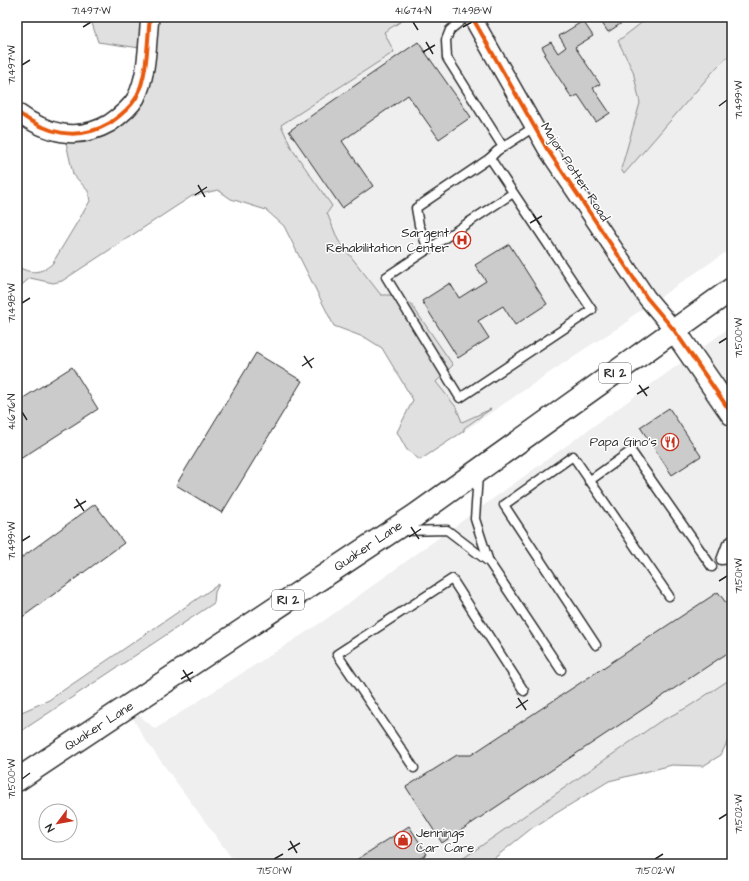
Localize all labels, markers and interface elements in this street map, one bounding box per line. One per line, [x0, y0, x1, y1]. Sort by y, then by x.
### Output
text: 71.497°W [71, 4, 111, 18]
text: 41.674°N [394, 4, 432, 18]
text: 71.498°W [452, 4, 492, 18]
text: 71.497°W [5, 45, 19, 85]
text: 71.499°W [732, 80, 746, 119]
street label: Major Potter Road [536, 119, 614, 225]
place label: Sargent Rehabilitation Center [326, 224, 450, 257]
hospital icon: Sargent Rehabilitation Center [452, 230, 472, 250]
text: 71.498°W [5, 283, 19, 323]
text: 71.500°W [732, 317, 746, 358]
road number: RI 2 [599, 363, 631, 383]
text: 41.676°N [5, 394, 19, 430]
restaurant icon: Papa Gino's [660, 432, 680, 452]
place label: Papa Gino's [590, 433, 657, 451]
street label: Quaker Lane [330, 516, 406, 576]
text: 71.499°W [5, 521, 19, 560]
text: 71.501°W [732, 558, 746, 594]
road number: RI 2 [272, 590, 304, 610]
street label: Quaker Lane [61, 697, 137, 755]
text: 71.500°W [5, 758, 19, 799]
text: 71.502°W [732, 794, 746, 834]
north arrow [38, 803, 78, 843]
text: N [42, 821, 58, 835]
place label: Jennings Car Care [416, 824, 474, 857]
shop icon: Jennings Car Care [393, 830, 413, 850]
text: 71.501°W [256, 864, 292, 878]
text: 71.502°W [635, 864, 675, 878]

